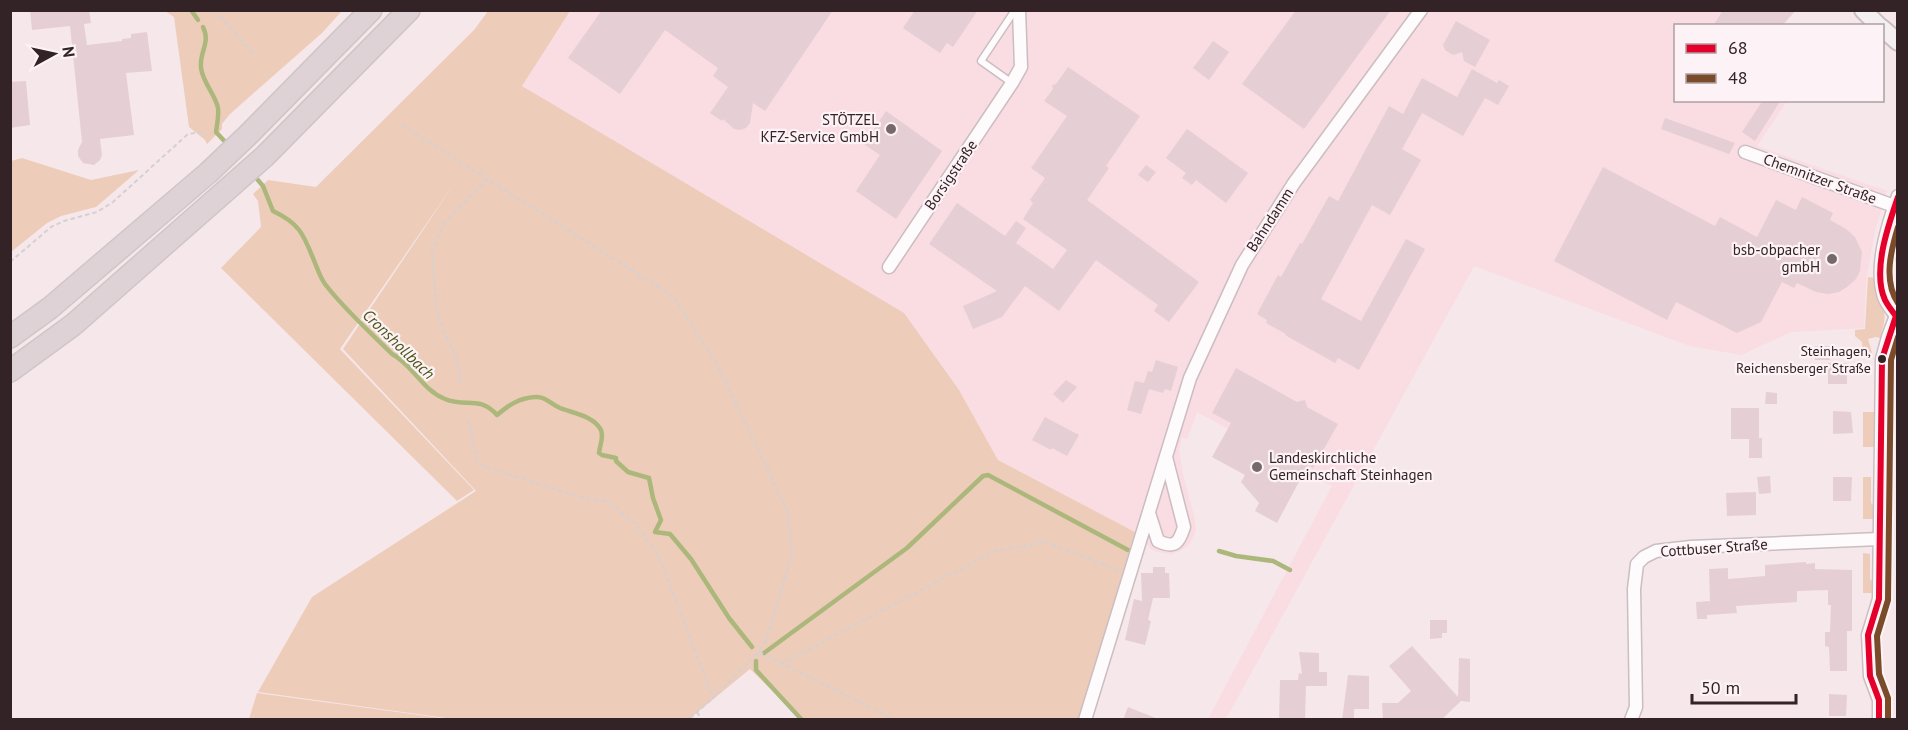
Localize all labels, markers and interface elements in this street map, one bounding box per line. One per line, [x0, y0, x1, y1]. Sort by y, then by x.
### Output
north arrow [24, 24, 84, 84]
legend [1674, 24, 1884, 102]
text: 68 [1728, 36, 1748, 59]
text: N [58, 45, 79, 59]
text: 48 [1728, 66, 1748, 89]
place label: STÖTZEL KFZ-Service GmbH [760, 110, 879, 146]
marker: STÖTZEL KFZ-Service GmbH [884, 122, 898, 136]
street label: Borsigstraße [920, 136, 981, 213]
street label: Chemnitzer Straße [1761, 149, 1879, 208]
street label: Bahndamm [1242, 184, 1297, 255]
place label: bsb-obpacher gmbH [1733, 240, 1820, 276]
marker: bsb-obpacher gmbH [1825, 252, 1839, 266]
water label: Cronshollbach [359, 305, 439, 383]
place label: Steinhagen, Reichensberger Straße [1736, 342, 1871, 377]
marker: Steinhagen, Reichensberger Straße [1876, 353, 1888, 365]
place label: Landeskirchliche Gemeinschaft Steinhagen [1269, 448, 1432, 484]
marker: Landeskirchliche Gemeinschaft Steinhagen [1250, 460, 1264, 474]
street label: Cottbuser Straße [1660, 534, 1768, 561]
scale bar [1692, 667, 1796, 705]
text: 50 m [1701, 676, 1740, 699]

